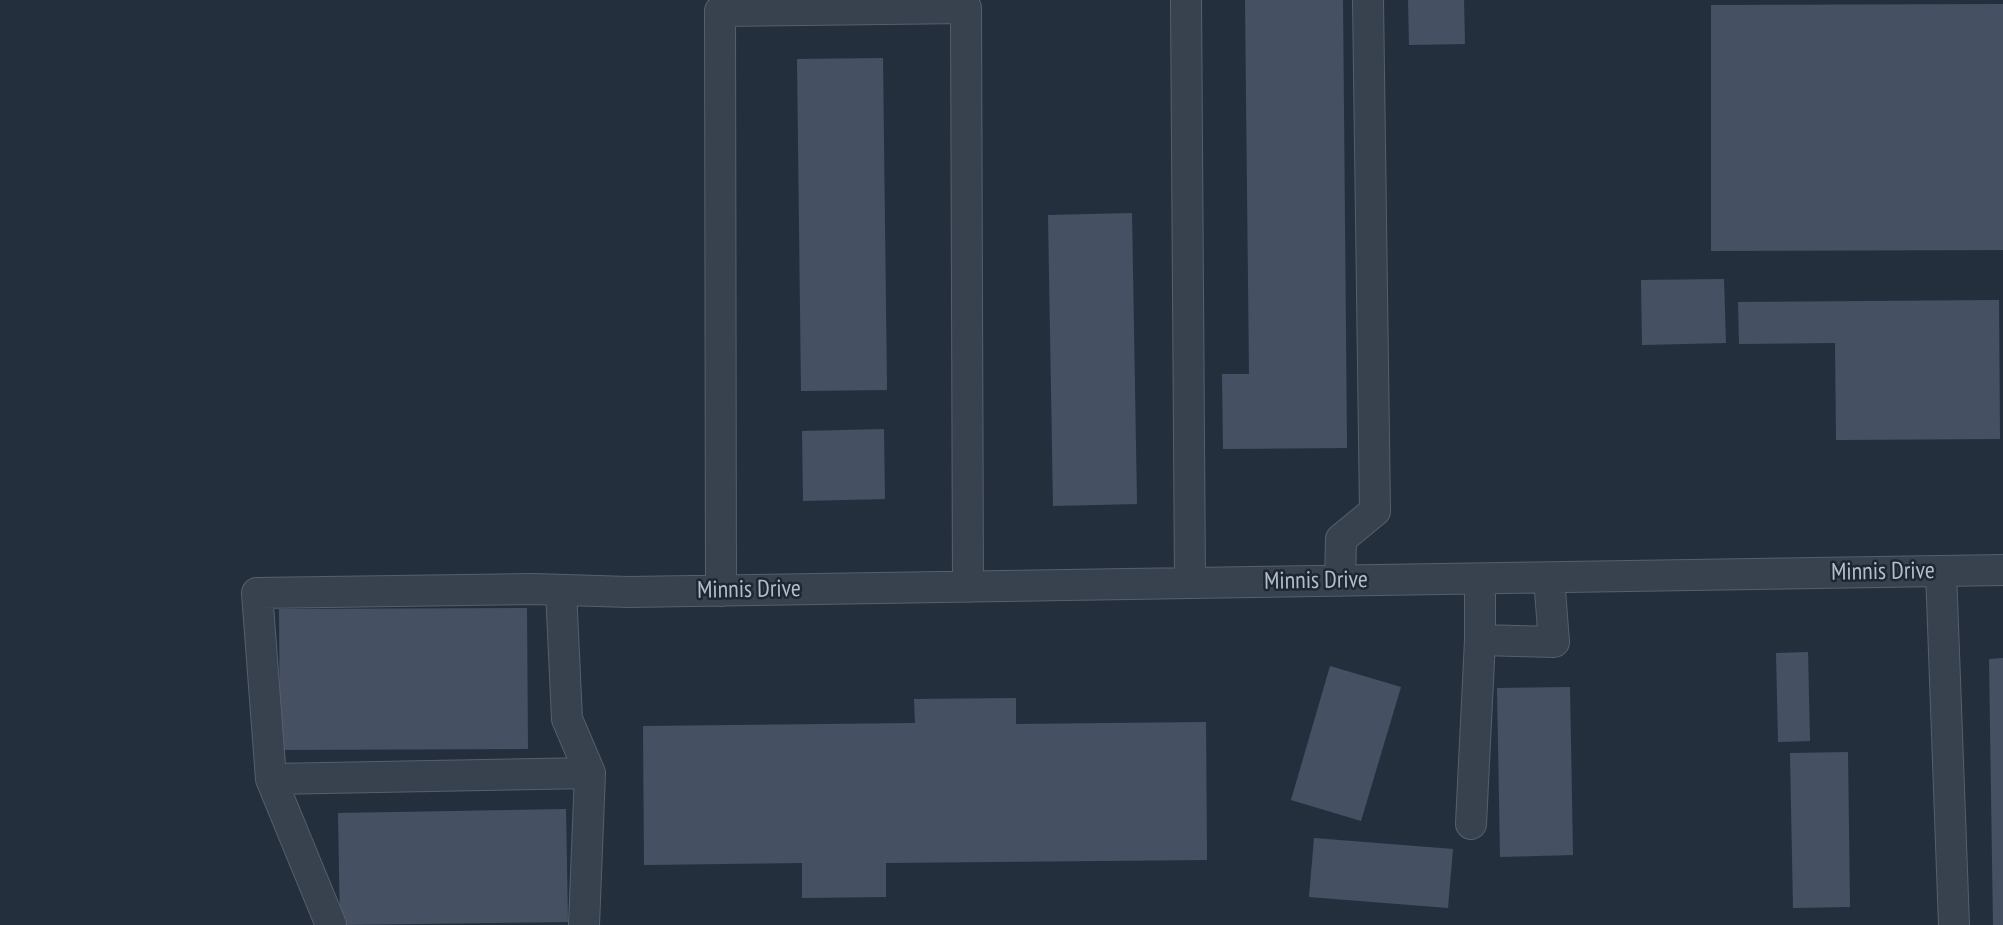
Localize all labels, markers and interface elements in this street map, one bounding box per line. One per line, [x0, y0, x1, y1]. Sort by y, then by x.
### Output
street label: Minnis Drive [1831, 557, 1935, 587]
street label: Minnis Drive [1264, 566, 1368, 596]
street label: Minnis Drive [697, 575, 801, 605]

